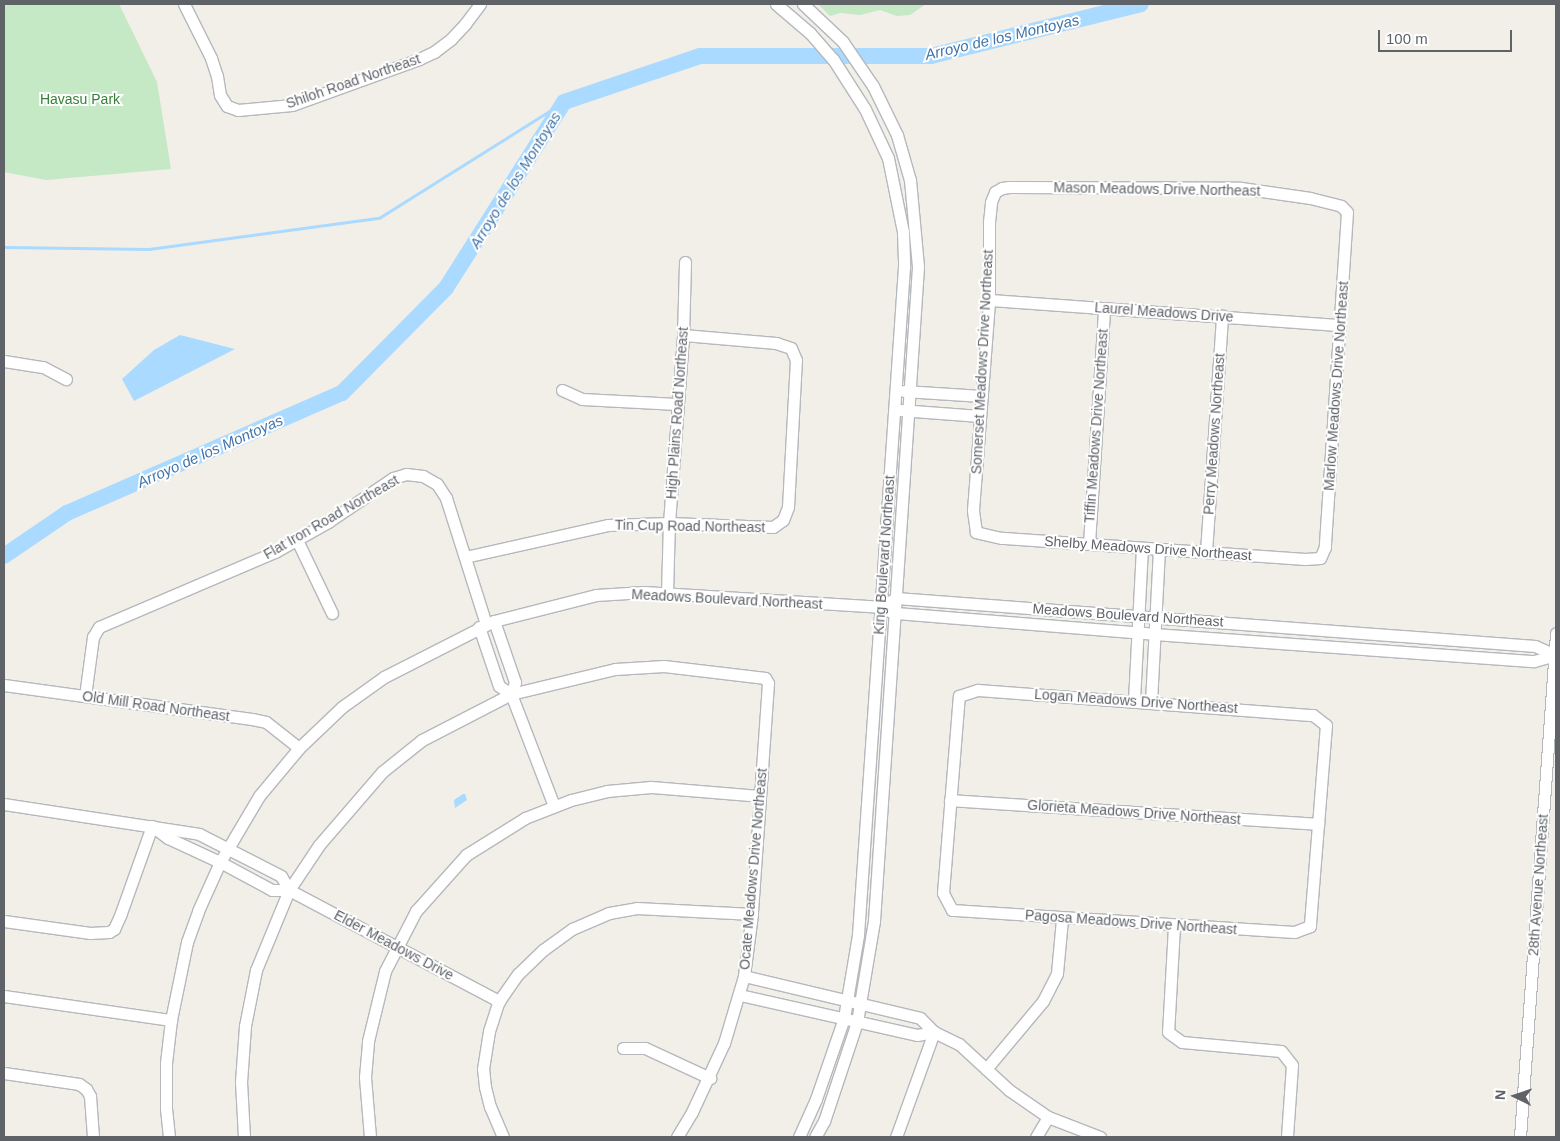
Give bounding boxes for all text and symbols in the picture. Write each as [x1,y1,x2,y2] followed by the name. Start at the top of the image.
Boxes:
[923,11,1081,63] water label: Arroyo de los Montoyas
[1380,20,1514,52] scale bar
[1386,30,1428,47] text: 100 m
[284,50,422,112] street label: Shiloh Road Northeast
[40,91,120,107] park label: Havasu Park
[466,108,564,252] water label: Arroyo de los Montoyas
[1053,179,1261,199] street label: Mason Meadows Drive Northeast
[968,249,996,475] street label: Somerset Meadows Drive Northeast
[1320,281,1352,491] street label: Marlow Meadows Drive Northeast
[1094,299,1234,325] street label: Laurel Meadows Drive
[663,326,691,500] street label: High Plains Road Northeast
[1081,328,1111,524] street label: Tiffin Meadows Drive Northeast
[1200,353,1228,515] street label: Perry Meadows Northeast
[134,411,286,491] water label: Arroyo de los Montoyas
[260,471,402,563] street label: Flat Iron Road Northeast
[870,475,898,635] street label: King Boulevard Northeast
[615,516,765,536] street label: Tin Cup Road Northeast
[1044,532,1252,564] street label: Shelby Meadows Drive Northeast
[631,586,823,612] street label: Meadows Boulevard Northeast
[1032,600,1224,630] street label: Meadows Boulevard Northeast
[1034,686,1238,716] street label: Logan Meadows Drive Northeast
[81,687,231,725] street label: Old Mill Road Northeast
[736,768,770,970] street label: Ocate Meadows Drive Northeast
[1027,796,1241,828] street label: Glorieta Meadows Drive Northeast
[1525,813,1551,957] street label: 28th Avenue Northeast
[331,906,457,984] street label: Elder Meadows Drive
[1024,906,1238,938] street label: Pagosa Meadows Drive Northeast
[1490,1071,1540,1121] north arrow
[1492,1089,1508,1101] text: N

